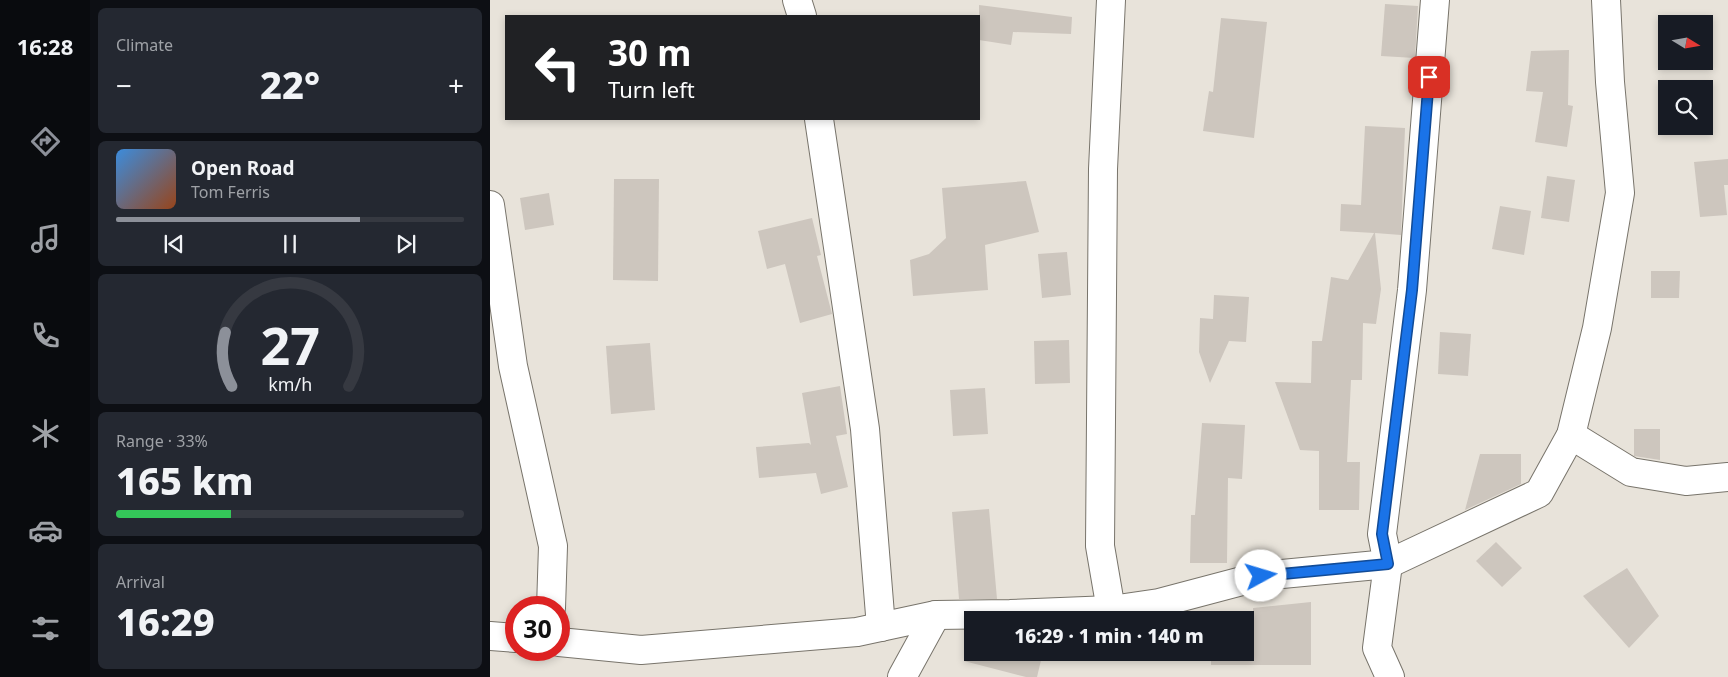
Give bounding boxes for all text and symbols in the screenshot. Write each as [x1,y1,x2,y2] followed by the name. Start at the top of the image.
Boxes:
[1658,15,1712,70] north arrow
[1658,15,1713,135] map controls
[608,29,691,76] text: 30 m
[17,31,73,61] text: 16:28
[116,34,173,56] text: Climate
[525,35,590,100] icon: left
[1408,56,1450,98] pin
[260,58,320,110] text: 22°
[1415,63,1443,91] icon: arrive
[116,66,132,104] text: −
[448,66,464,104] text: +
[608,74,695,104] text: Turn left
[1658,80,1713,135] button: search
[28,124,63,159] icon: directions
[191,155,294,181] text: Open Road
[191,181,270,203] text: Tom Ferris
[28,221,63,256] icon: music
[160,230,188,258] icon: previous
[276,230,304,258] icon: pause
[392,230,420,258] icon: next
[260,309,320,380] text: 27
[28,318,63,353] icon: phone
[268,372,312,396] text: km/h
[28,416,63,451] icon: climate
[116,430,208,452] text: Range · 33%
[116,454,254,506] text: 165 km
[28,513,63,548] icon: car
[1234,549,1286,601] position arrow
[116,571,165,593] text: Arrival
[116,595,215,647] text: 16:29
[505,596,570,661] speed limit sign: 30
[28,611,63,646] icon: filters
[1014,623,1204,649] text: 16:29 · 1 min · 140 m

